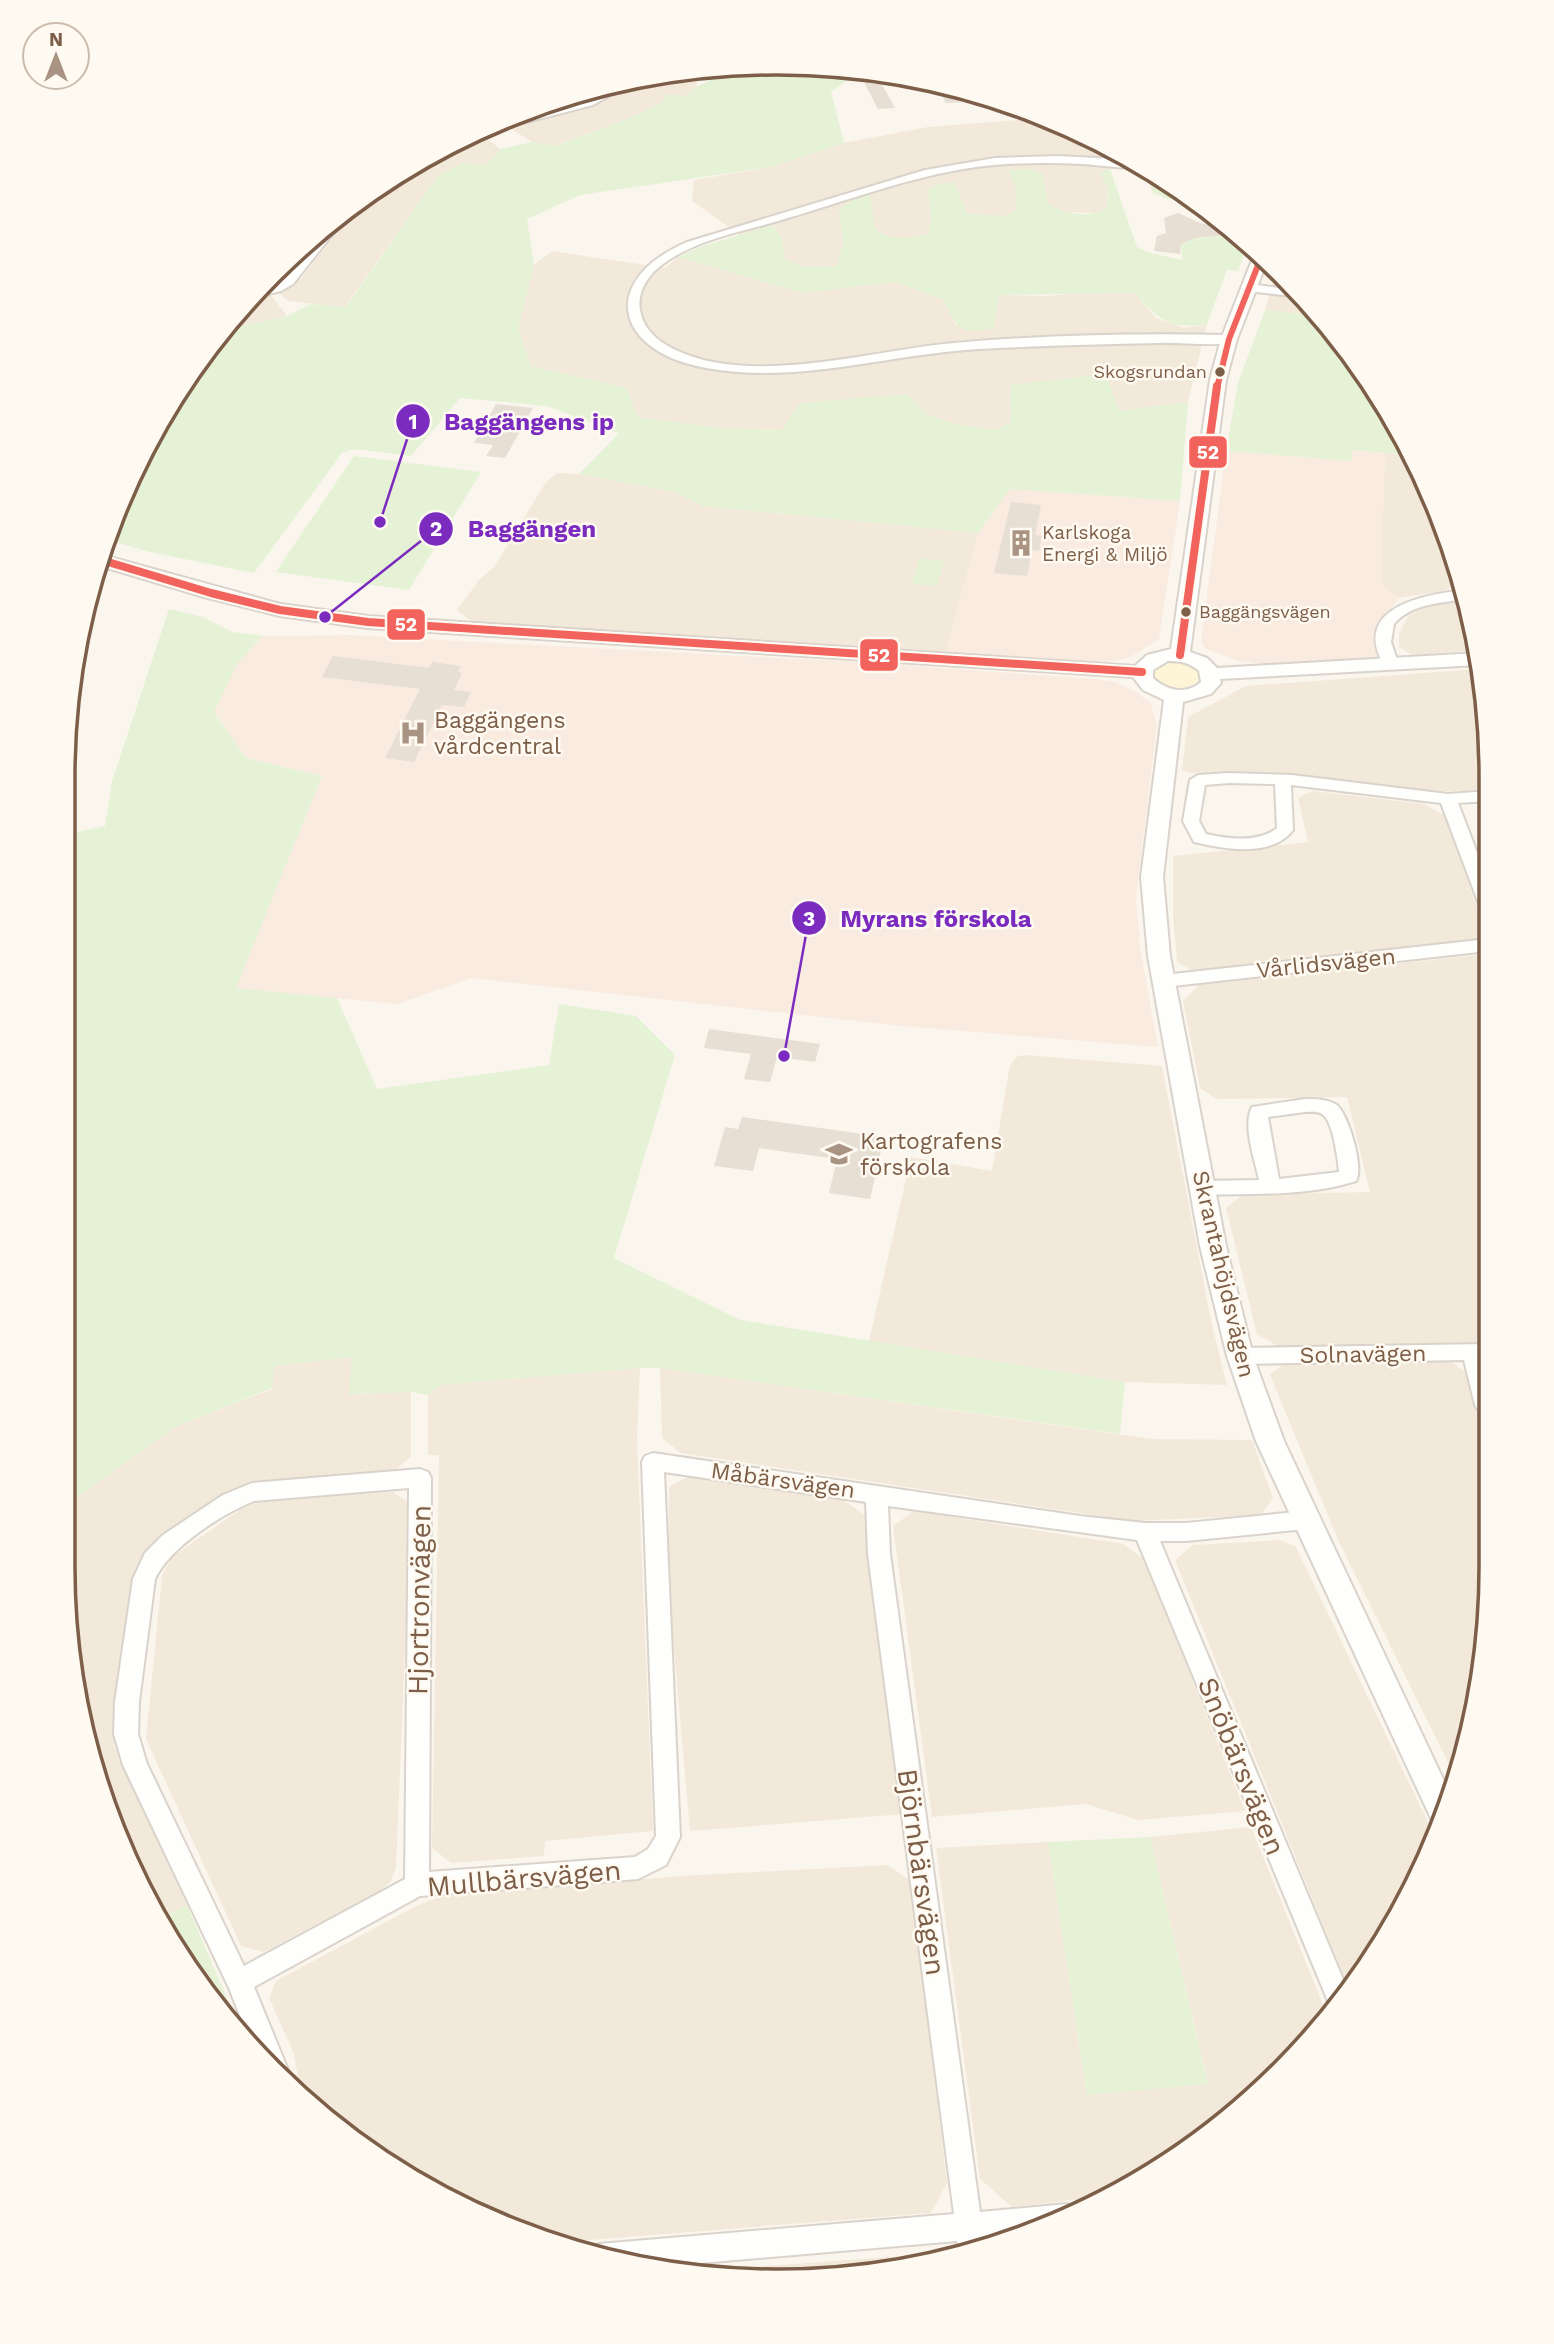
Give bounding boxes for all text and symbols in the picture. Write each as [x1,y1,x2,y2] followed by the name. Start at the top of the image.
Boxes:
[21,21,91,91] north arrow
[49,28,63,51] text: N
[1094,361,1207,382] place label: Skogsrundan
[1213,365,1227,379] marker: Skogsrundan
[395,399,628,444] callout: Baggängens ip
[444,408,614,436] text: Baggängens ip
[408,409,418,434] text: 1
[1188,435,1228,469] line badge: 52
[1197,441,1219,464] text: 52
[419,506,610,551] callout: Baggängen
[468,515,596,543] text: Baggängen
[430,516,442,541] text: 2
[1042,521,1168,566] place label: Karlskoga Energi & Miljö
[1006,528,1036,558] building icon: Karlskoga Energi & Miljö
[1199,601,1331,622] place label: Baggängsvägen
[1179,605,1193,619] marker: Baggängsvägen
[386,608,426,641] line badge: 52
[395,613,417,636] text: 52
[859,638,899,672] line badge: 52
[868,644,890,667] text: 52
[434,707,566,760] place label: Baggängens vårdcentral
[398,718,428,748] hospital icon: Baggängens vårdcentral
[792,896,1046,941] callout: Myrans förskola
[840,905,1032,933] text: Myrans förskola
[803,906,815,931] text: 3
[1255,943,1397,984] street label: Vårlidsvägen
[860,1128,1002,1181] place label: Kartografens förskola
[824,1139,854,1169] school or university icon: Kartografens förskola
[1187,1168,1260,1380] street label: Skrantahöjdsvägen
[1299,1340,1427,1369] street label: Solnavägen
[709,1457,857,1504] street label: Måbärsvägen
[401,1505,438,1695] street label: Hjortronvägen
[1191,1672,1292,1860] street label: Snöbärsvägen
[891,1767,952,1978] street label: Björnbärsvägen
[425,1854,623,1903] street label: Mullbärsvägen

